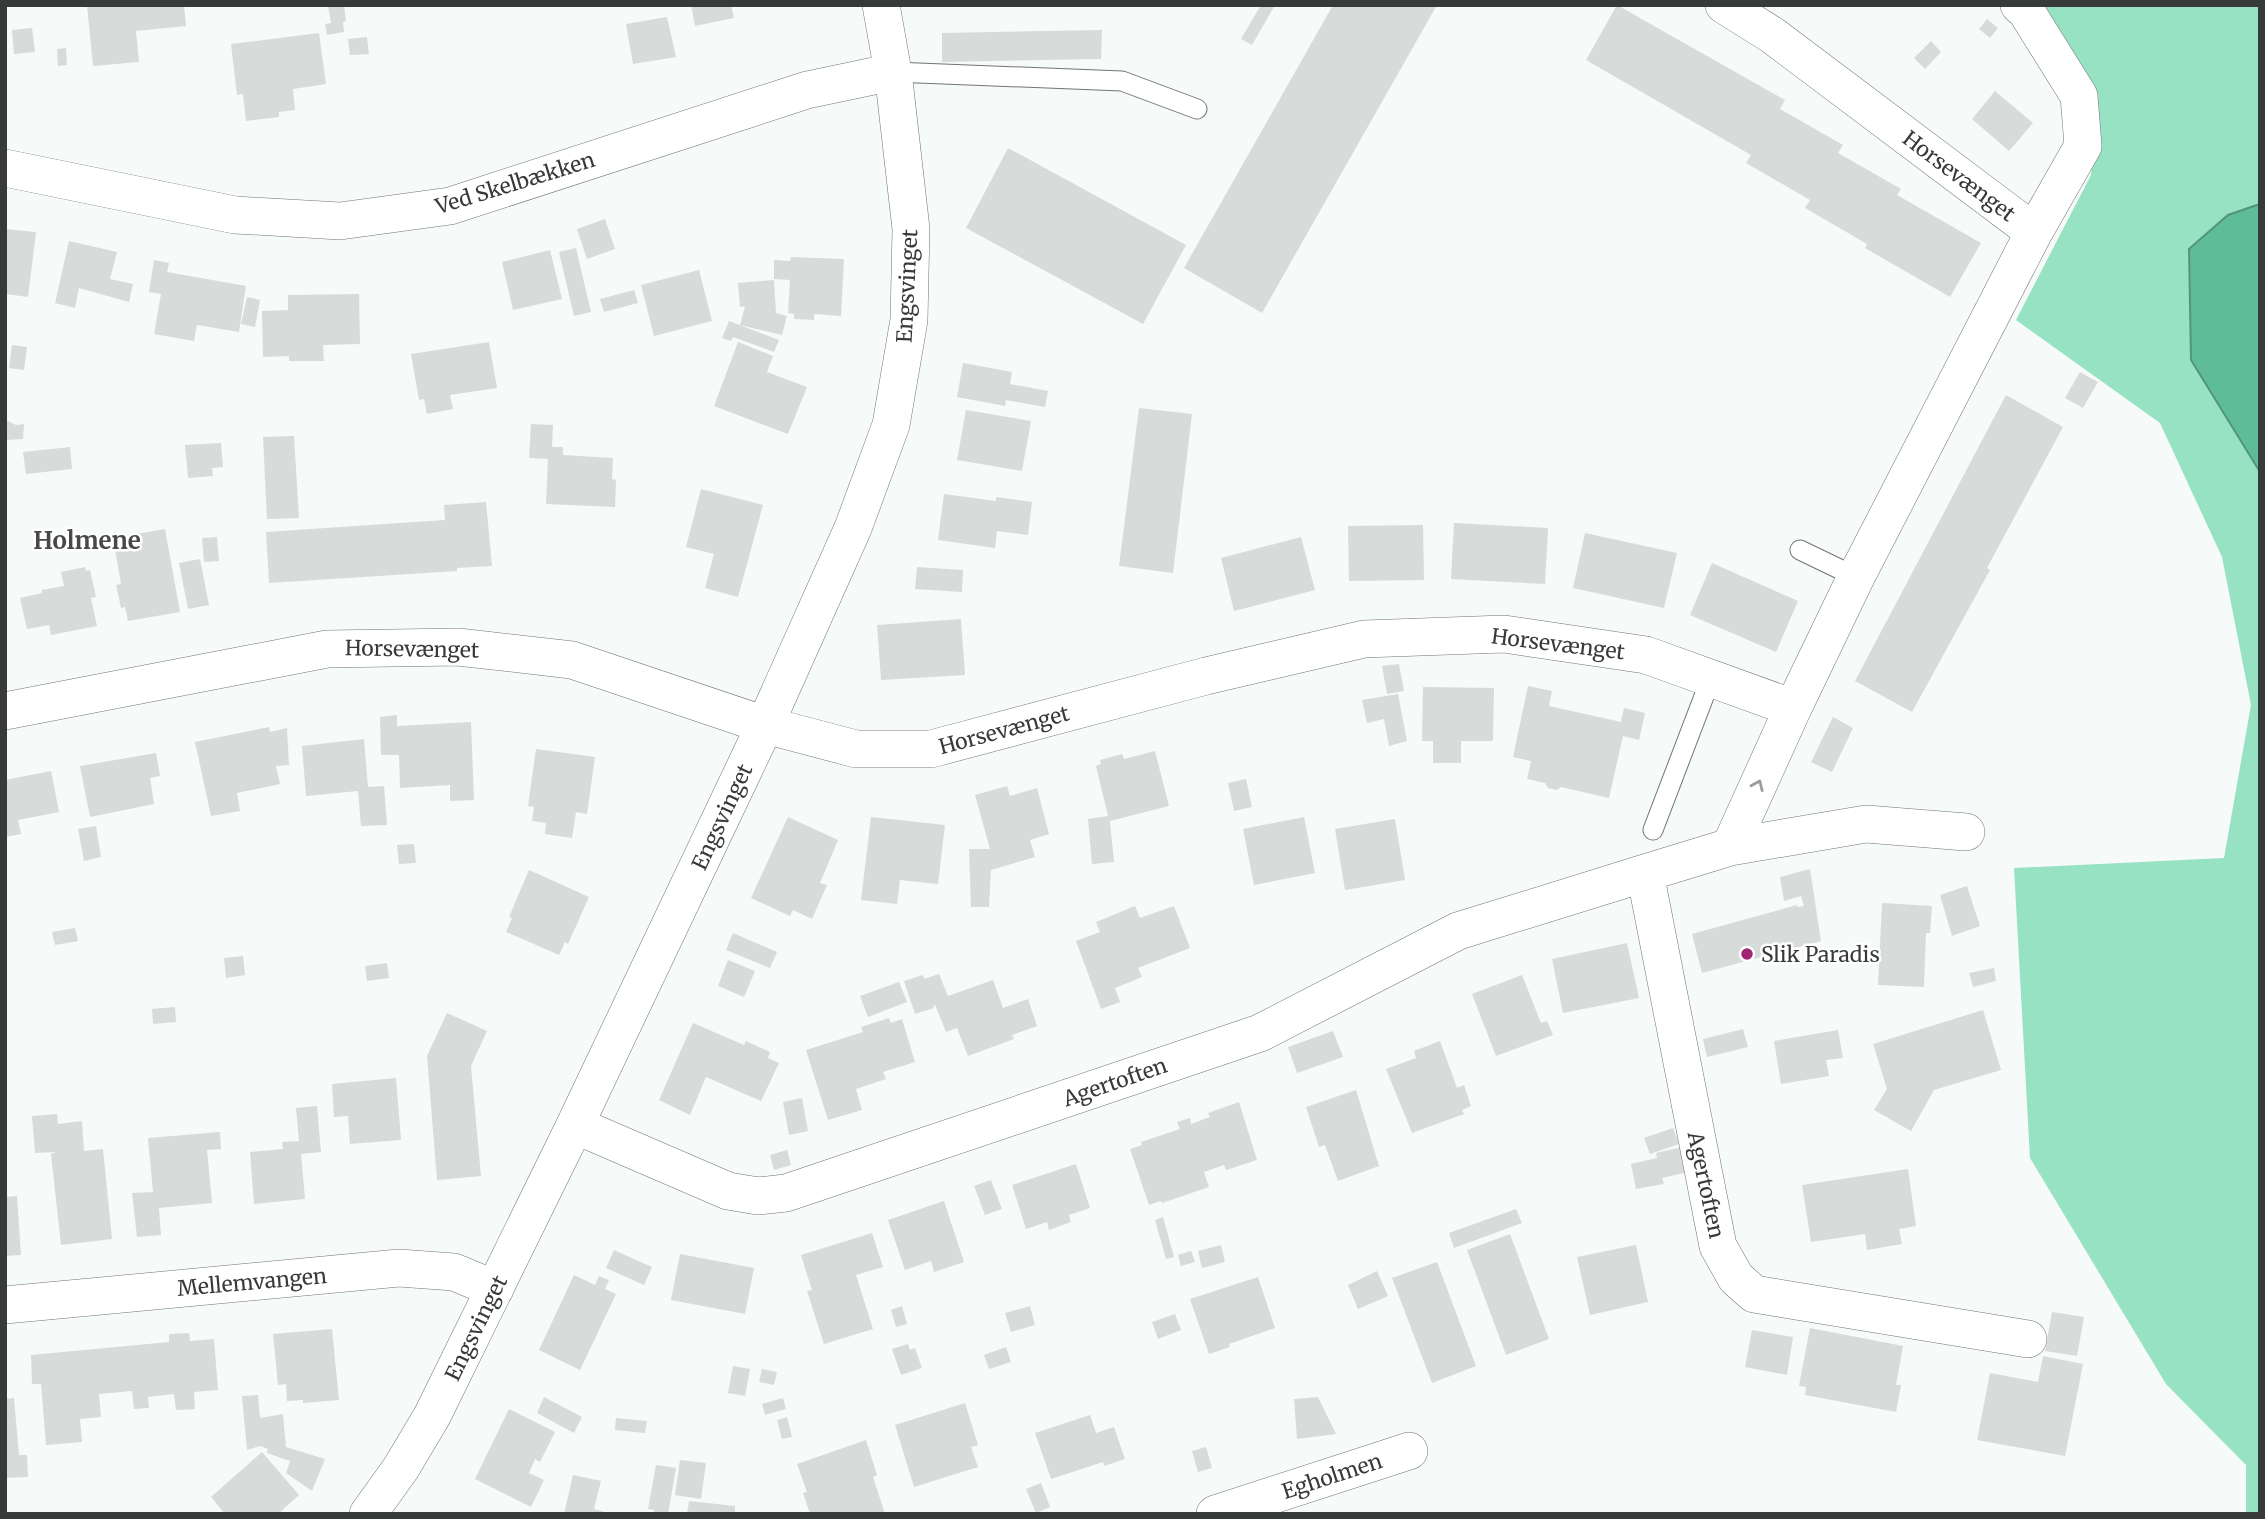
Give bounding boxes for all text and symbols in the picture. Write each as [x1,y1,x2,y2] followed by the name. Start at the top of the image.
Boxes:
[1897,125,2021,227] street label: Horsevænget
[431,146,598,220] street label: Ved Skelbækken
[891,228,923,344] street label: Engsvinget
[33,525,141,556] district label: Holmene
[1490,622,1626,666] street label: Horsevænget
[345,634,479,664] street label: Horsevænget
[936,700,1072,760] street label: Horsevænget
[686,760,758,874] street label: Engsvinget
[1750,780,1764,792] one-way arrow
[1761,941,1880,968] place label: Slik Paradis
[1739,946,1755,962] marker: Slik Paradis
[1058,1052,1171,1113] street label: Agertoften
[1681,1128,1730,1241] street label: Agertoften
[176,1262,328,1302] street label: Mellemvangen
[439,1271,513,1385] street label: Engsvinget
[1278,1447,1386,1505] street label: Egholmen

